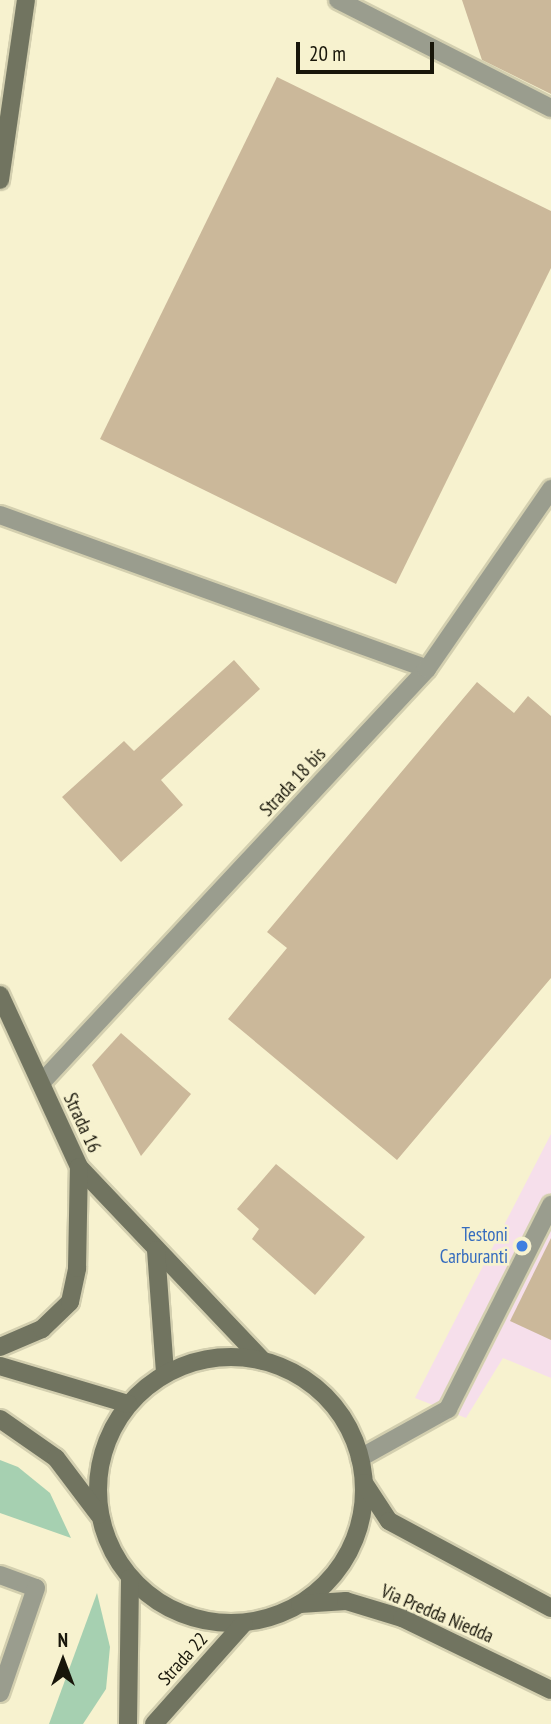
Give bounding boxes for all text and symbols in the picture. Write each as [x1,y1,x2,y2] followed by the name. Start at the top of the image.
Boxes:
[299,28,437,72] scale bar
[309,40,346,67] text: 20 m
[255,743,331,821] street label: Strada 18 bis
[58,1090,106,1156] street label: Strada 16
[440,1224,508,1268] place label: Testoni Carburanti
[514,1238,530,1254] marker: Testoni Carburanti
[377,1580,497,1648] street label: Via Predda Niedda
[28,1626,98,1696] north arrow
[58,1628,68,1652] text: N
[153,1628,213,1690] street label: Strada 22

